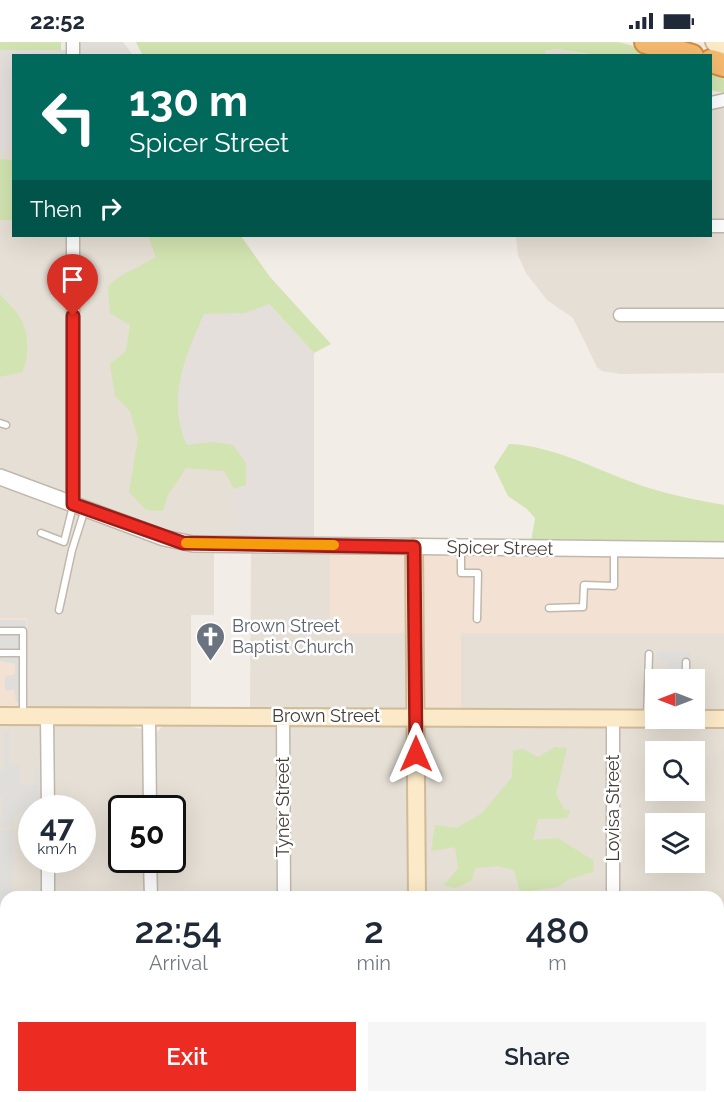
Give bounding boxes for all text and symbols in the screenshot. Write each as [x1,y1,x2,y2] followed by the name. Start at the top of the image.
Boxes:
[30,8,85,34] text: 22:52
[129,77,248,126] text: 130 m
[30,78,108,156] icon: left
[129,127,289,158] text: Spicer Street
[94,192,127,225] icon: right
[30,196,82,222] text: Then
[47,254,98,316] pin
[56,263,89,296] icon: arrive
[446,536,554,559] street label: Spicer Street
[232,615,354,657] place label: Brown Street Baptist Church
[195,620,227,662] church icon: Brown Street Baptist Church
[645,669,705,729] north arrow
[645,669,705,873] map controls
[272,705,380,726] street label: Brown Street
[384,722,448,786] position arrow
[645,741,705,801] button: search
[602,754,623,862] street label: Lovisa Street
[272,757,293,857] street label: Tyner Street
[108,795,186,873] speed limit sign: 50
[40,809,74,844] text: 47
[645,813,705,873] button: layers
[37,840,77,858] text: km/h
[134,909,222,951] text: 22:54
[364,909,384,951] text: 2
[525,909,590,951] text: 480
[149,951,208,975] text: Arrival
[357,951,391,975] text: min
[548,951,567,975] text: m
[18,1022,356,1091] button: Exit
[368,1022,706,1091] button: Share

